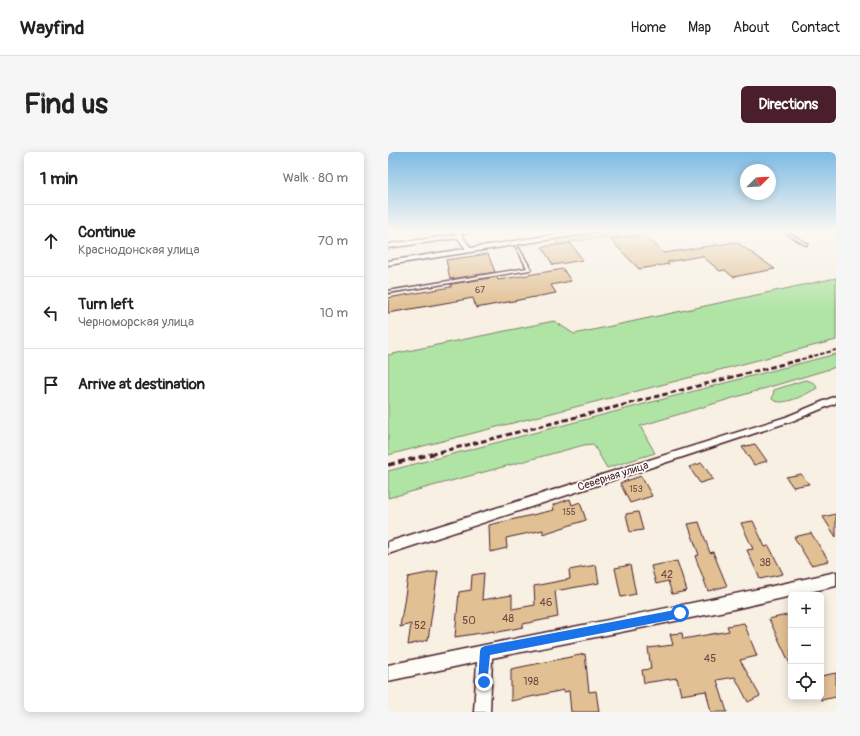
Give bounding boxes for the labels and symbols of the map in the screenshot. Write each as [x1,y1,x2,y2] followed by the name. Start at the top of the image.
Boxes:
[740,164,776,200] north arrow
[475,285,485,296] house number: 67
[576,458,650,494] street label: Северная улица
[629,484,643,495] house number: 153
[562,507,576,518] house number: 155
[759,556,771,569] house number: 38
[661,568,673,581] house number: 42
[540,596,552,609] house number: 46
[671,604,689,622] route start
[502,612,514,625] house number: 48
[462,614,476,627] house number: 50
[414,619,426,632] house number: 52
[704,652,716,665] house number: 45
[475,673,493,691] route end
[523,675,539,688] house number: 198

